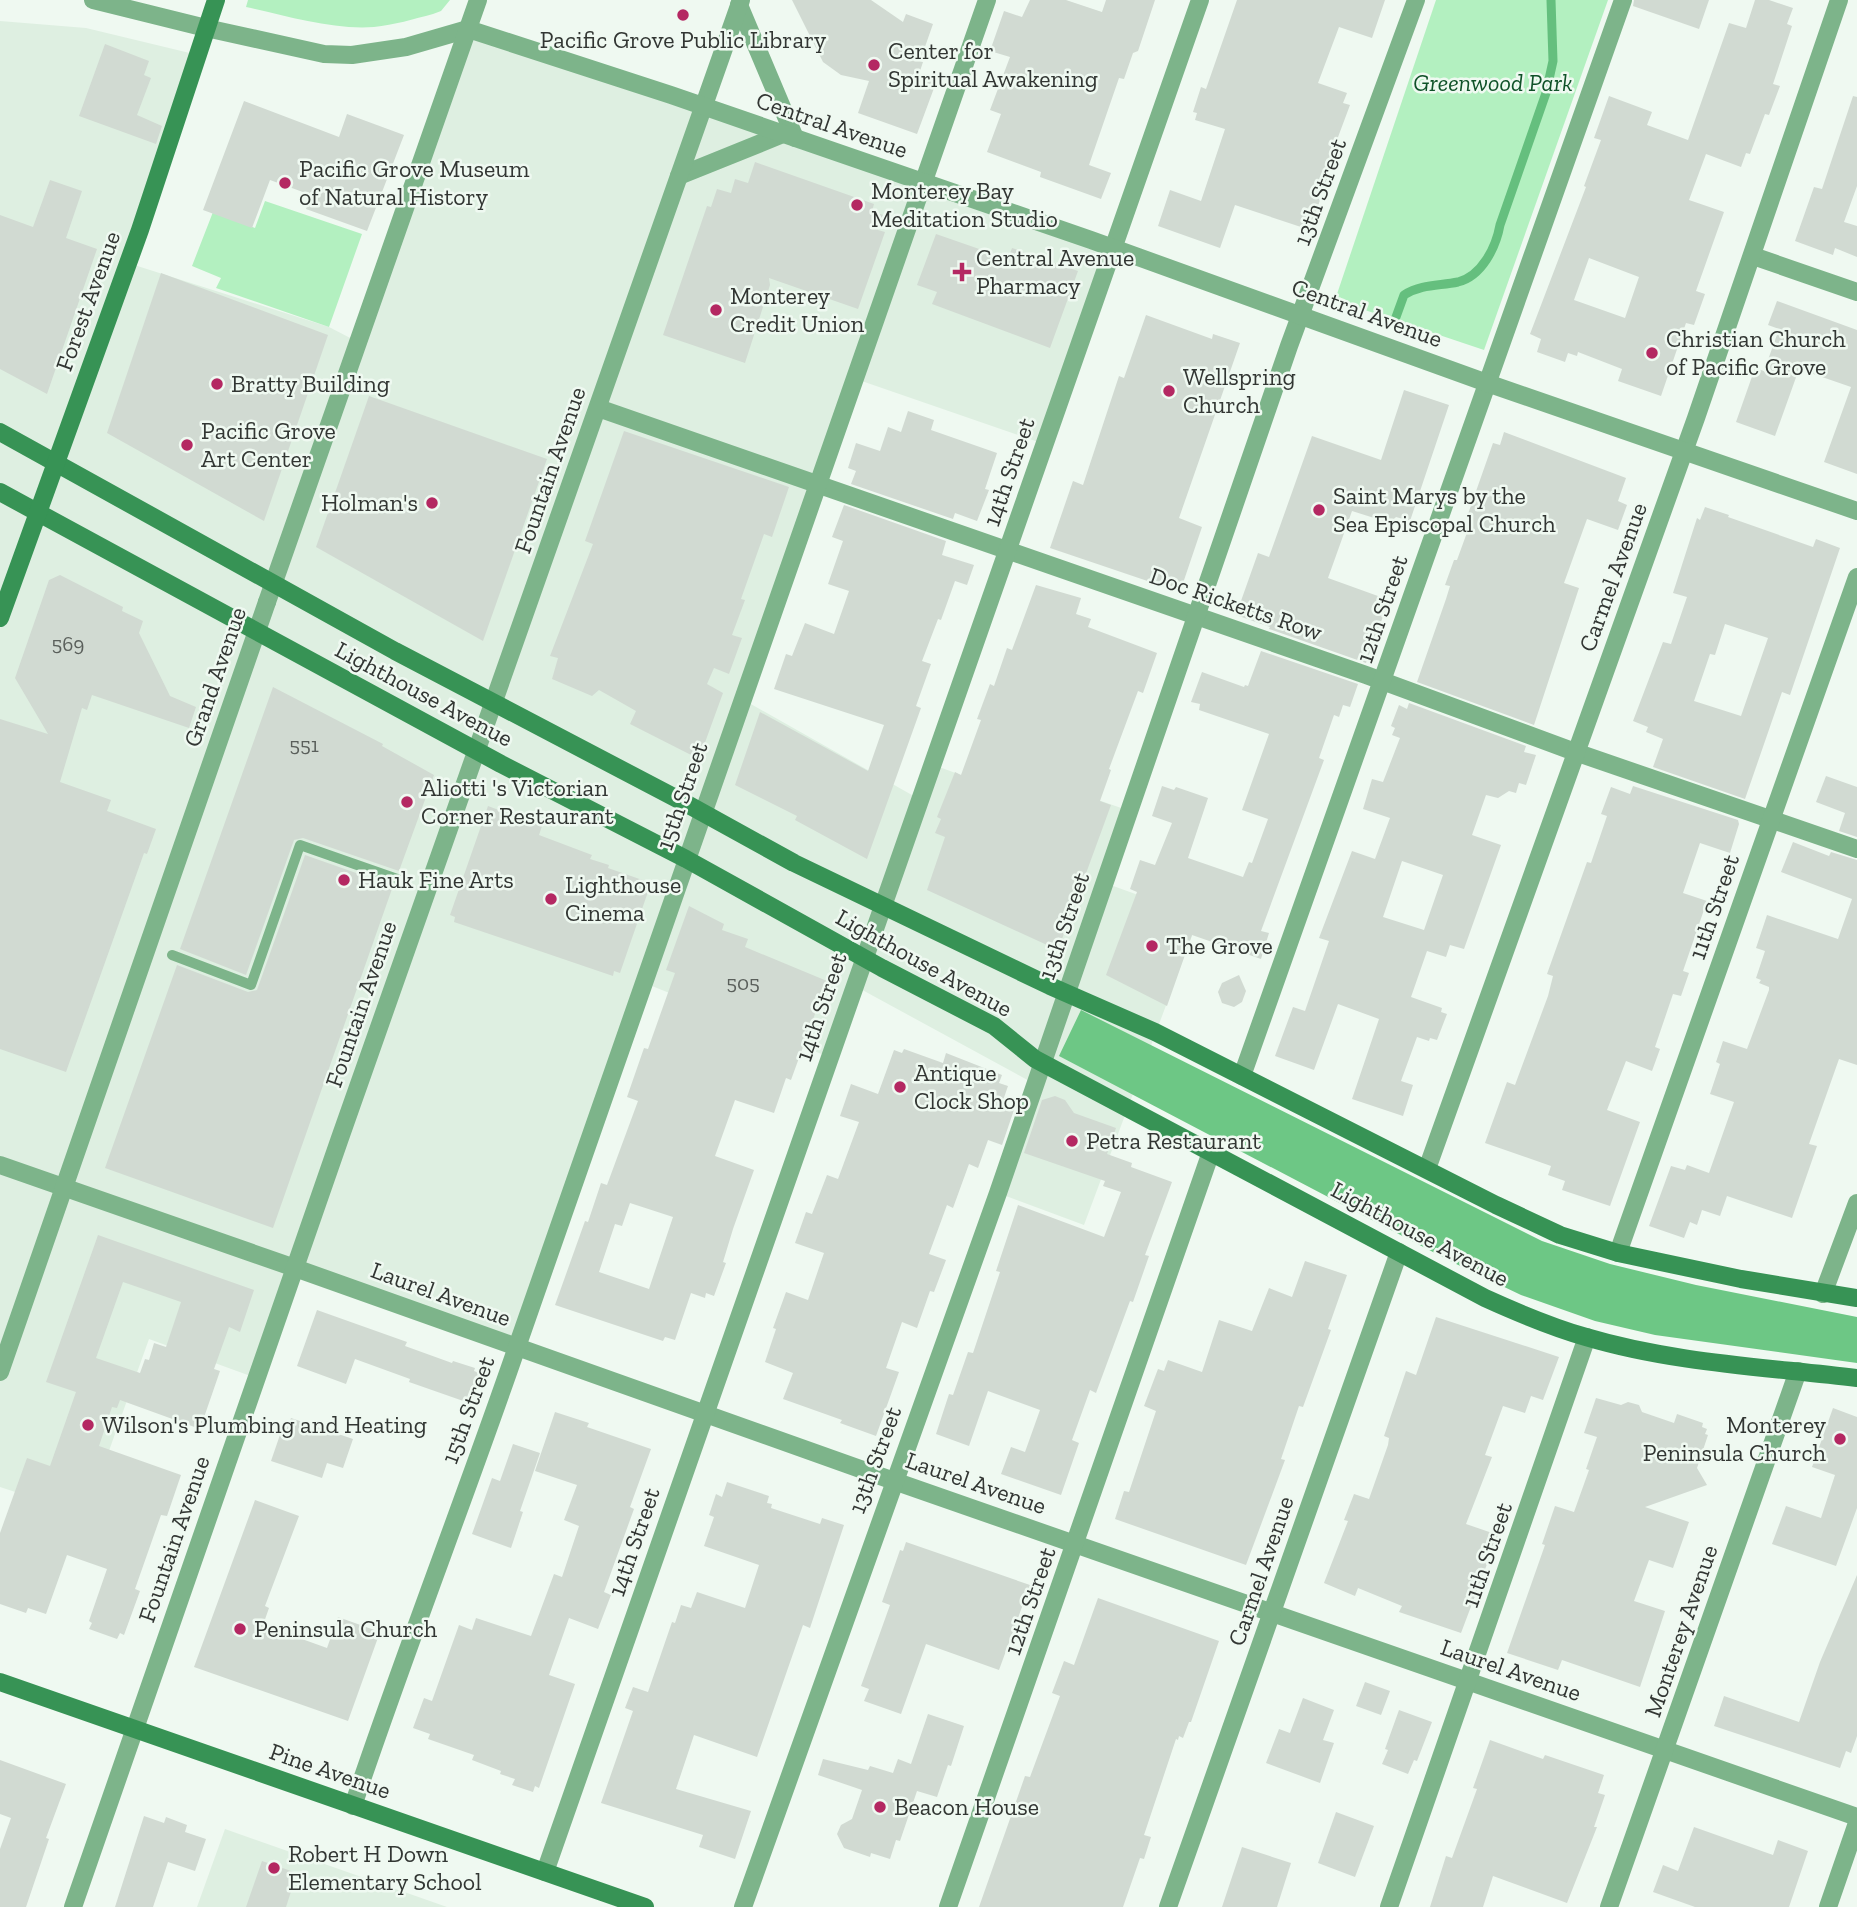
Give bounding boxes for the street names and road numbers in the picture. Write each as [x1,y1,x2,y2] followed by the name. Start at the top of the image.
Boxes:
[753,85,912,164] street label: Central Avenue
[1287,134,1352,249] street label: 13th Street
[49,227,126,375] street label: Forest Avenue
[1288,272,1446,353] street label: Central Avenue
[507,383,592,557] street label: Fountain Avenue
[976,414,1041,530] street label: 14th Street
[1572,498,1653,655] street label: Carmel Avenue
[1350,551,1414,667] street label: 12th Street
[1146,560,1327,647] street label: Doc Ricketts Row
[177,603,252,751] street label: Grand Avenue
[330,634,518,753] street label: Lighthouse Avenue
[650,738,714,854] street label: 15th Street
[1682,850,1745,963] street label: 11th Street
[1032,868,1095,983] street label: 13th Street
[831,902,1017,1023] street label: Lighthouse Avenue
[318,917,403,1091] street label: Fountain Avenue
[788,949,853,1065] street label: 14th Street
[1326,1174,1514,1293] street label: Lighthouse Avenue
[367,1255,515,1332] street label: Laurel Avenue
[435,1352,500,1468] street label: 15th Street
[842,1402,907,1517] street label: 13th Street
[902,1445,1050,1520] street label: Laurel Avenue
[131,1452,216,1626] street label: Fountain Avenue
[601,1484,666,1600] street label: 14th Street
[1221,1492,1300,1649] street label: Carmel Avenue
[1455,1498,1518,1611] street label: 11th Street
[1637,1541,1724,1721] street label: Monterey Avenue
[998,1543,1062,1659] street label: 12th Street
[1437,1632,1585,1707] street label: Laurel Avenue
[266,1736,395,1805] street label: Pine Avenue

